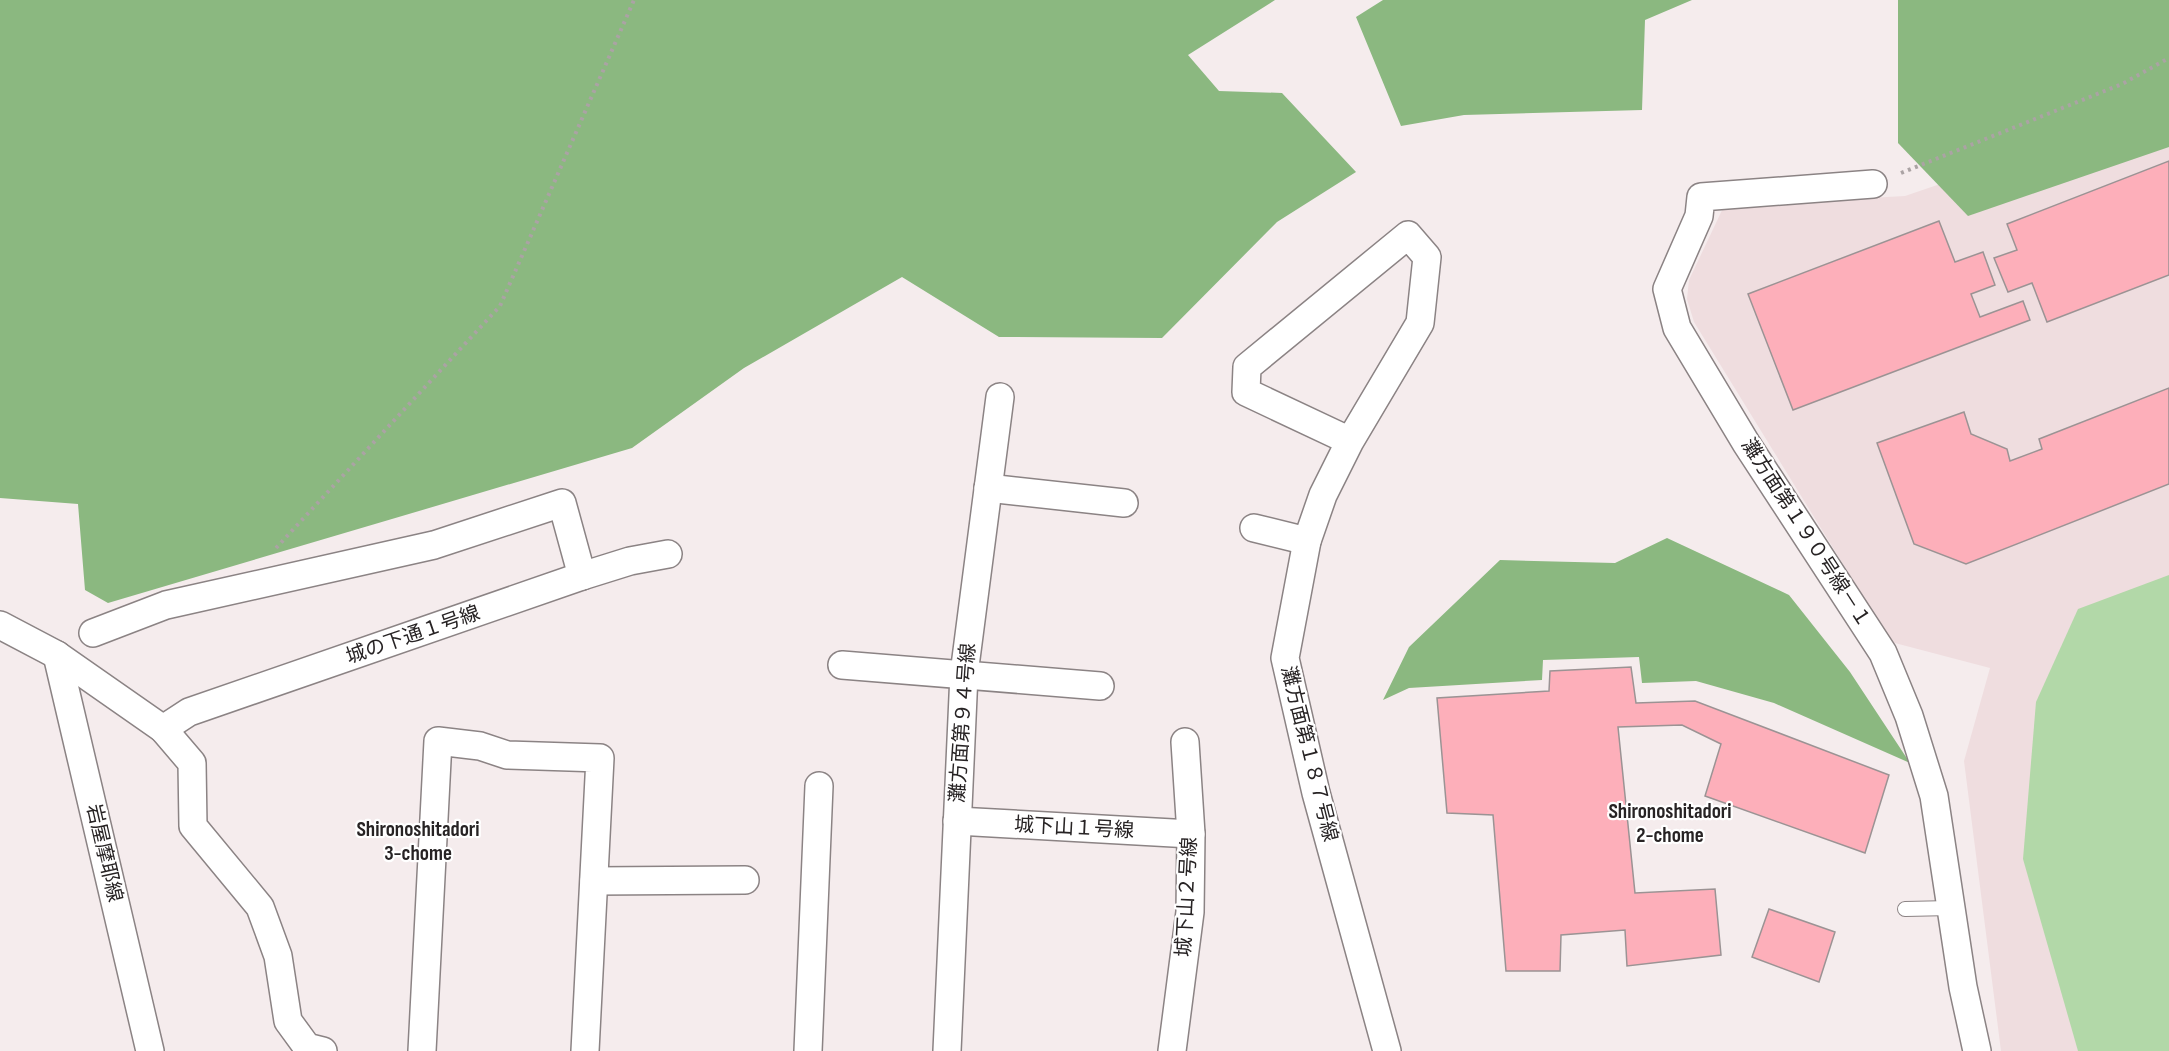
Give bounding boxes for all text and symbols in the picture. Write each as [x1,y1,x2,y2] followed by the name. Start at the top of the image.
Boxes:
[1736,434,1876,632] street label: 灘方面第１９０号線－１
[343,601,483,669] street label: 城の下通１号線
[945,642,981,804] street label: 灘方面第９４号線
[1276,664,1342,844] street label: 灘方面第１８７号線
[1608,799,1732,848] district label: Shironoshitadori 2-chome
[81,802,127,904] street label: 岩屋摩耶線
[1013,813,1135,843] street label: 城下山１号線
[356,817,480,866] district label: Shironoshitadori 3-chome
[1172,836,1202,958] street label: 城下山２号線

